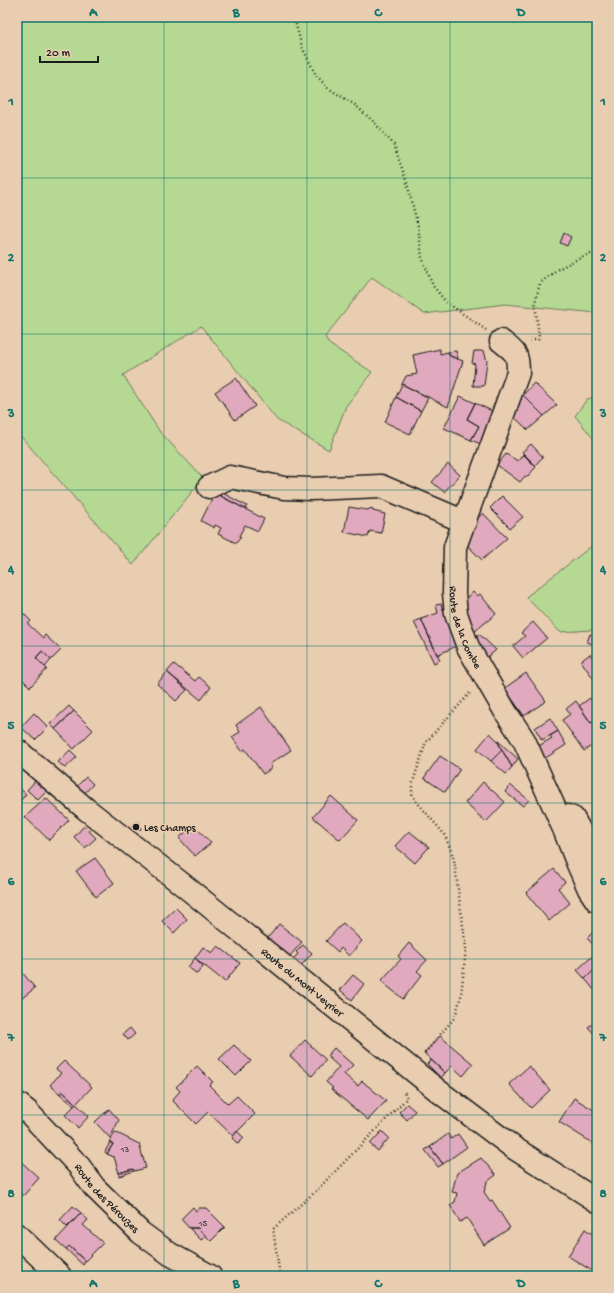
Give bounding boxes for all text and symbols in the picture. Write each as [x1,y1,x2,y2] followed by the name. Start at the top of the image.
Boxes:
[88,6,98,21] text: A
[232,6,241,21] text: B
[373,6,383,21] text: C
[516,6,526,21] text: D
[40,38,98,64] scale bar
[46,47,71,61] text: 20 m
[7,95,14,110] text: 1
[599,95,606,110] text: 1
[8,251,15,266] text: 2
[600,251,607,266] text: 2
[7,407,15,422] text: 3
[599,407,607,422] text: 3
[7,563,15,578] text: 4
[599,563,607,578] text: 4
[446,586,483,671] street label: Route de la Combe
[8,719,15,734] text: 5
[600,719,607,734] text: 5
[131,822,141,832] marker: Les Champs
[144,823,197,835] place label: Les Champs
[8,875,15,890] text: 6
[600,875,607,890] text: 6
[258,946,346,1021] street label: Route du Mont Veyrier
[7,1031,16,1046] text: 7
[599,1031,608,1046] text: 7
[120,1145,129,1156] house number: 13
[71,1162,141,1236] street label: Route des Pérouzes
[7,1187,15,1202] text: 8
[599,1187,607,1202] text: 8
[198,1219,207,1230] house number: 15
[88,1277,98,1292] text: A
[232,1277,241,1292] text: B
[373,1277,383,1292] text: C
[516,1277,526,1292] text: D

